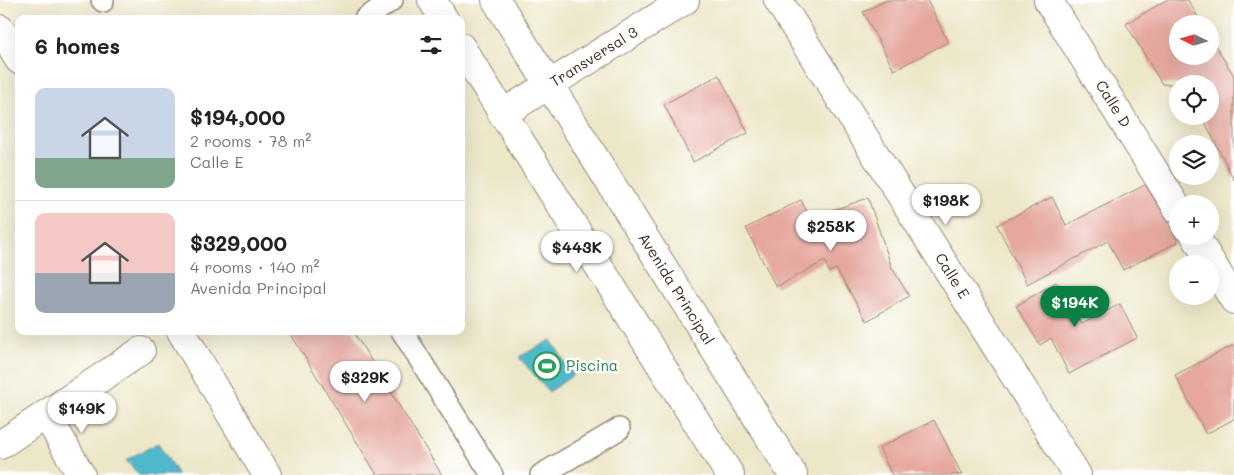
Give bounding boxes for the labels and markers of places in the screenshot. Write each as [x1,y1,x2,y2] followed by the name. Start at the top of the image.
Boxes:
[911,184,981,226] pin: $198K
[796,210,866,252] pin: $258K
[542,230,612,273] pin: $443K
[1040,286,1110,328] pin: $194K
[532,351,562,381] sports icon: Piscina
[566,355,618,375] place label: Piscina
[330,360,400,403] pin: $329K
[47,392,117,434] pin: $149K

